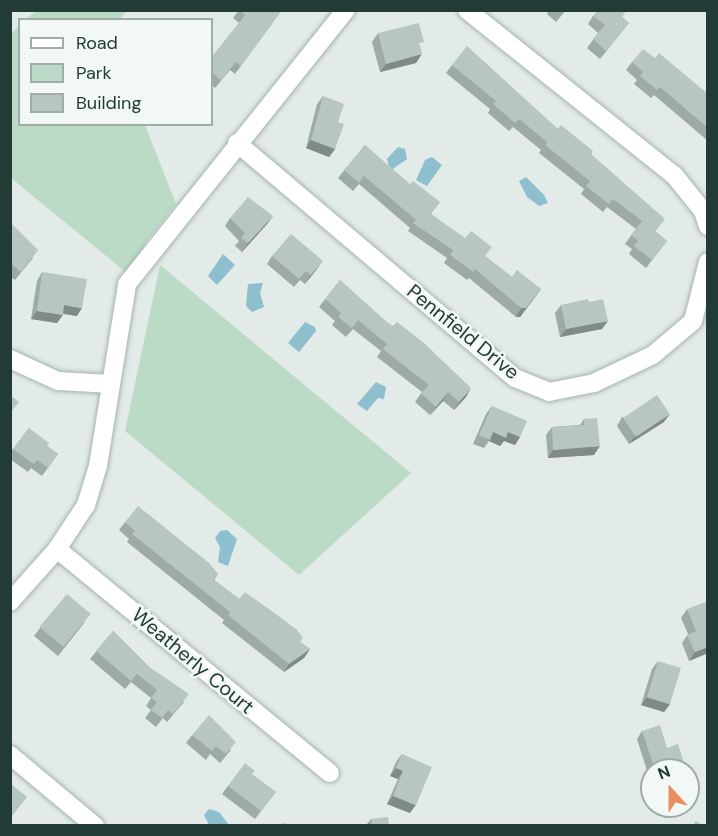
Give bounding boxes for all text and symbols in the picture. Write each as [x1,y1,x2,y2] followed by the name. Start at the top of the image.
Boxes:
[18,18,213,126] legend
[76,31,118,55] text: Road
[76,61,112,85] text: Park
[76,91,141,115] text: Building
[402,279,524,385] street label: Pennfield Drive
[127,603,259,719] street label: Weatherly Court
[640,758,700,818] north arrow
[655,761,673,784] text: N

